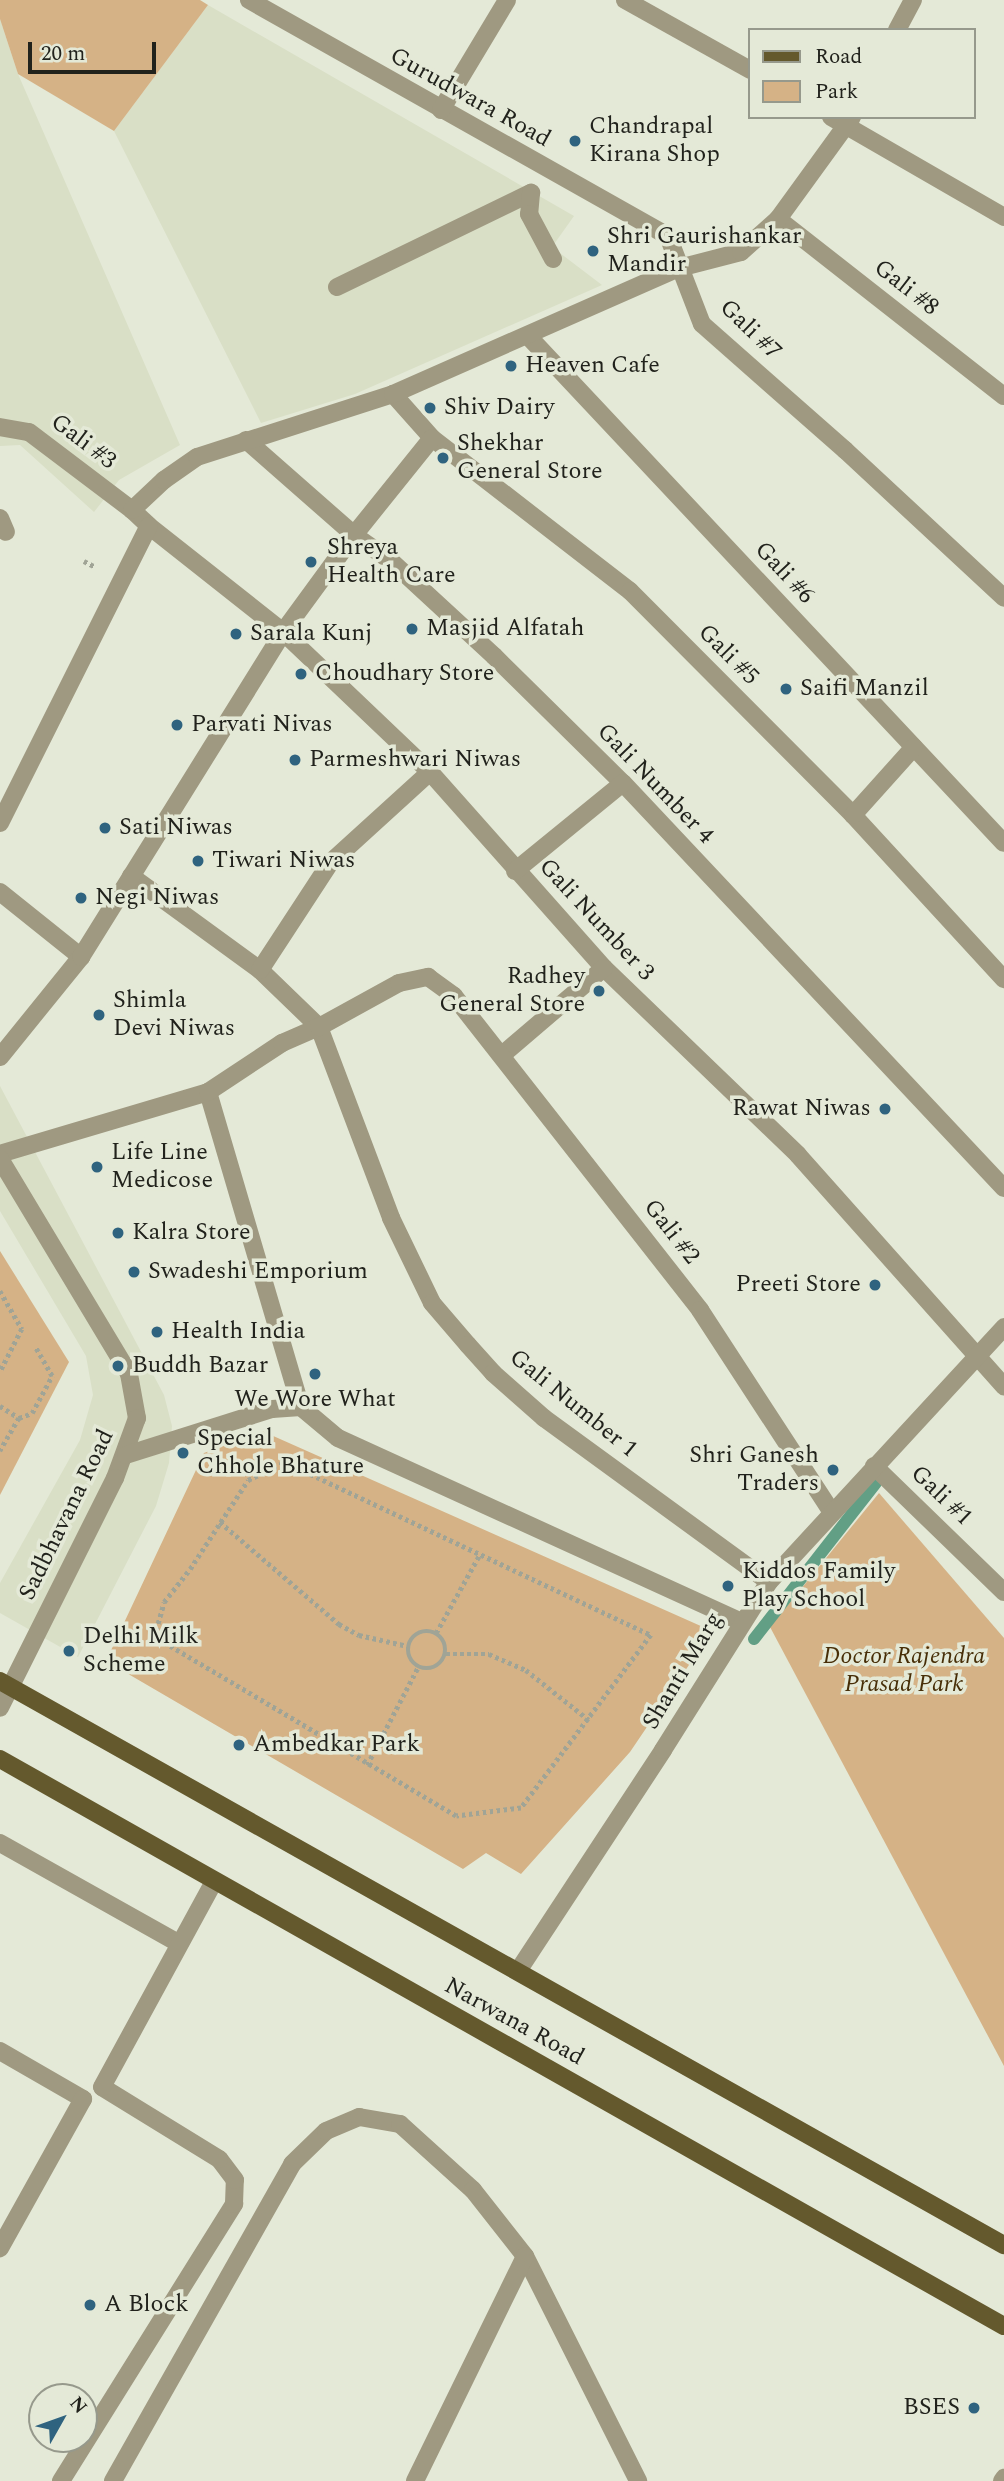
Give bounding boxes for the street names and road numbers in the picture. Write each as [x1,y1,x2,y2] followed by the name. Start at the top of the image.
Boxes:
[384,42,556,154] street label: Gurudwara Road
[868,254,944,322] street label: Gali #8
[713,294,787,366] street label: Gali #7
[45,408,121,476] street label: Gali #3
[748,536,820,610] street label: Gali #6
[691,618,765,692] street label: Gali #5
[590,718,720,850] street label: Gali Number 4
[532,853,660,987] street label: Gali Number 3
[637,1194,705,1270] street label: Gali #2
[503,1344,643,1464] street label: Gali Number 1
[13,1425,121,1605] street label: Sadbhavana Road
[904,1460,978,1532] street label: Gali #1
[637,1607,729,1735] street label: Shanti Marg
[439,1972,589,2072] street label: Narwana Road

